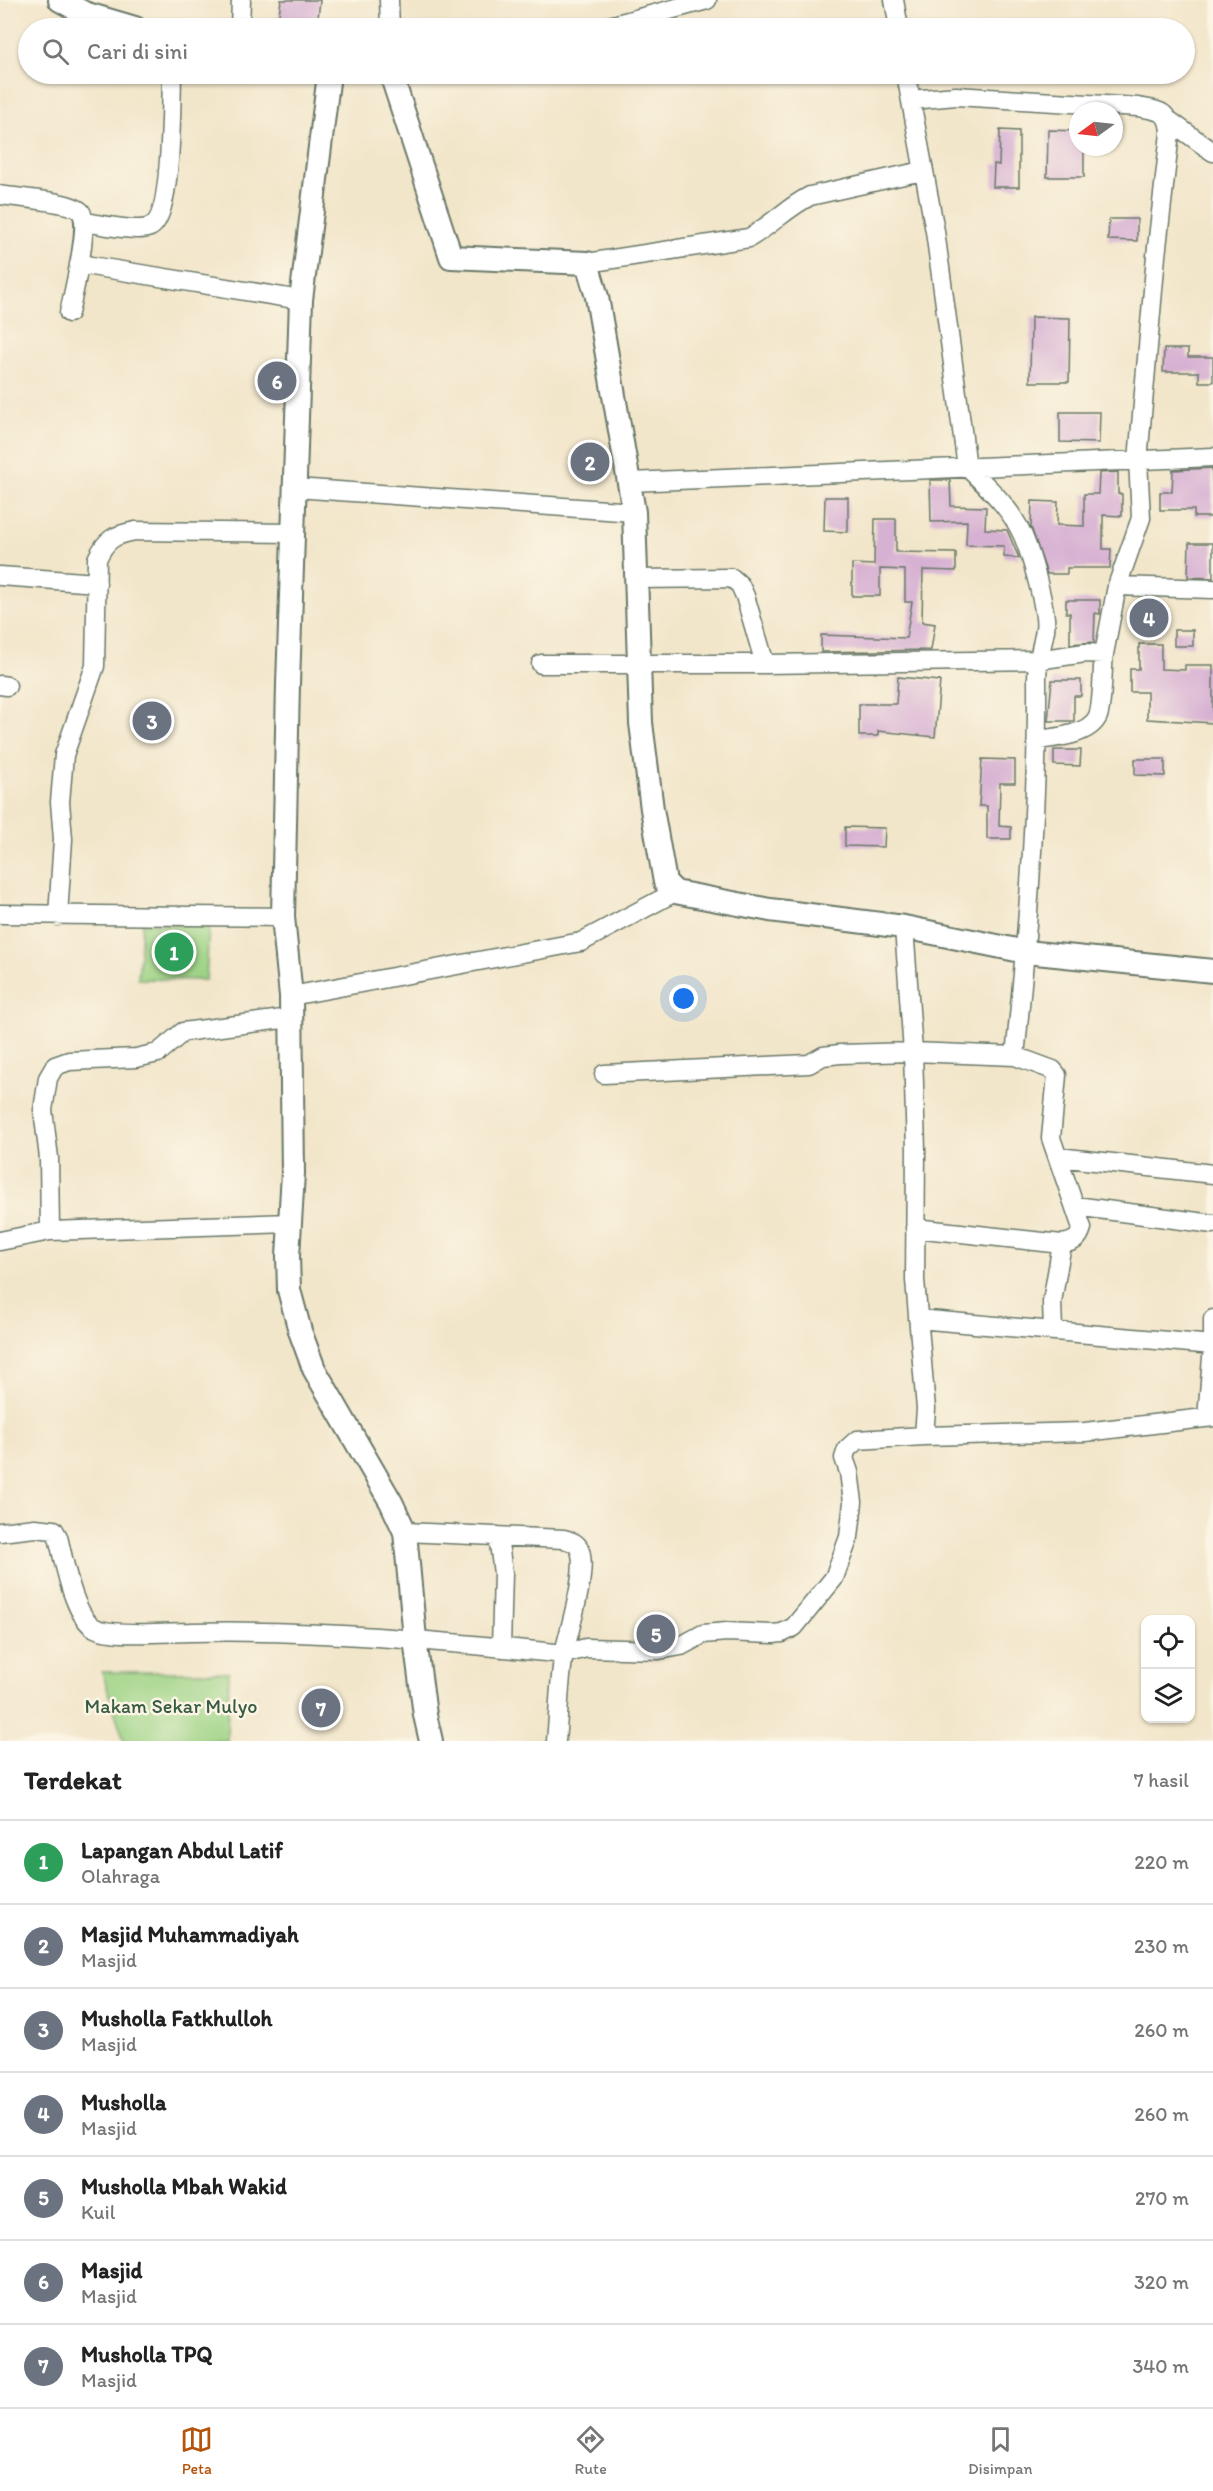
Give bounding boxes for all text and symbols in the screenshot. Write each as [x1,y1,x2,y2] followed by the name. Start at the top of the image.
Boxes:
[18,18,1195,84] search box
[39,35,72,68] icon: search
[87,38,188,65] text: Cari di sini
[1069,102,1123,156] north arrow
[258,358,296,404] pin: 6
[570,440,610,484] pin: 2
[1130,596,1168,640] pin: 4
[132,698,172,744] pin: 3
[154,930,194,974] pin: 1
[669,984,698,1013] your location
[636,1612,676,1656] pin: 5
[1141,1615,1195,1723] map controls
[1141,1615,1195,1669] button: locate
[1141,1669,1195,1723] button: layers
[302,1686,340,1730] pin: 7
[85,1694,257,1718] park label: Makam Sekar Mulyo
[24,1764,122,1796] text: Terdekat
[1134,1768,1189,1792] text: 7 hasil
[81,1837,283,1864] text: Lapangan Abdul Latif
[39,1850,48,1874] text: 1
[1134,1850,1189,1874] text: 220 m
[81,1864,160,1888] text: Olahraga
[81,1921,299,1948] text: Masjid Muhammadiyah
[38,1934,49,1958] text: 2
[1134,1934,1189,1958] text: 230 m
[81,1948,137,1972] text: Masjid
[81,2005,272,2032] text: Musholla Fatkhulloh
[38,2018,49,2042] text: 3
[1134,2018,1189,2042] text: 260 m
[81,2032,137,2056] text: Masjid
[81,2089,167,2116] text: Musholla
[37,2102,50,2126] text: 4
[1134,2102,1189,2126] text: 260 m
[81,2116,137,2140] text: Masjid
[81,2173,287,2200] text: Musholla Mbah Wakid
[38,2186,49,2210] text: 5
[1135,2186,1189,2210] text: 270 m
[81,2200,115,2224] text: Kuil
[81,2257,143,2284] text: Masjid
[38,2270,49,2294] text: 6
[1134,2270,1189,2294] text: 320 m
[81,2284,137,2308] text: Masjid
[81,2341,212,2368] text: Musholla TPQ
[39,2354,48,2378] text: 7
[1132,2354,1189,2378] text: 340 m
[81,2368,137,2392] text: Masjid
[180,2423,213,2478] tab: Peta
[574,2423,607,2478] tab: Rute
[968,2423,1033,2478] tab: Disimpan

